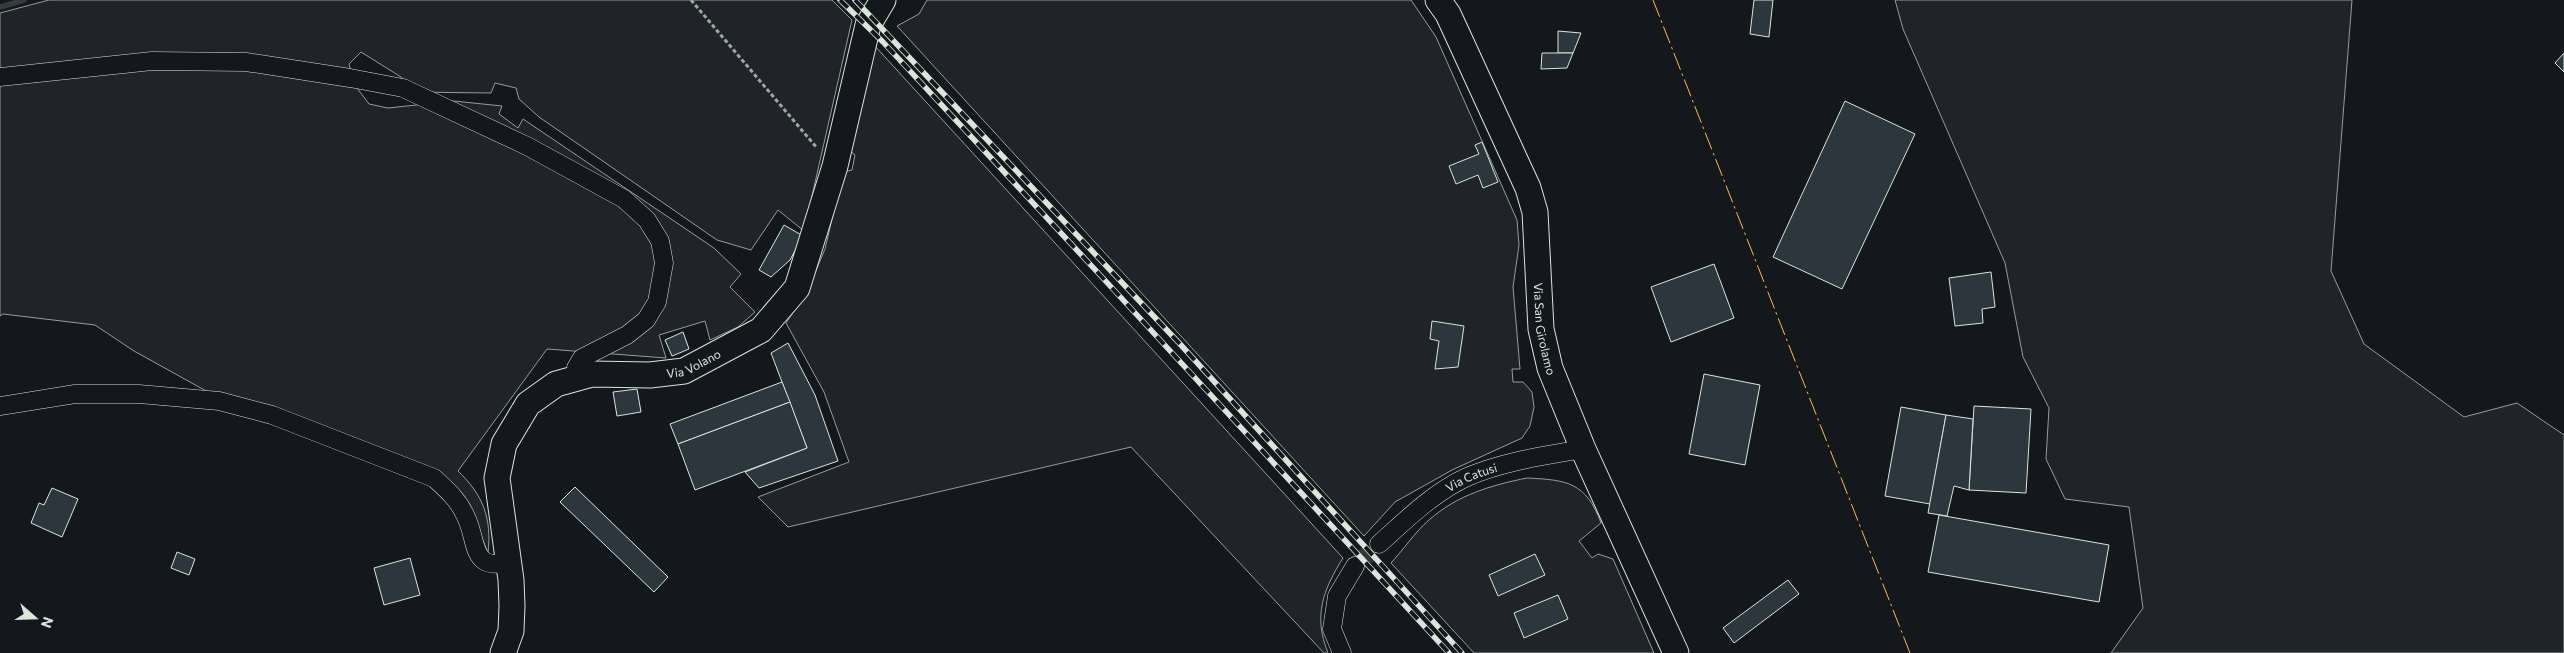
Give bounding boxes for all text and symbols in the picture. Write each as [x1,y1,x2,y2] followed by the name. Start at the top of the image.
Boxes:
[1532,282,1559,377] street label: Via San Girolamo
[666,346,723,380] street label: Via Volano
[1443,460,1498,494] street label: Via Catusi
[10,593,60,643] north arrow
[38,615,57,630] text: N

